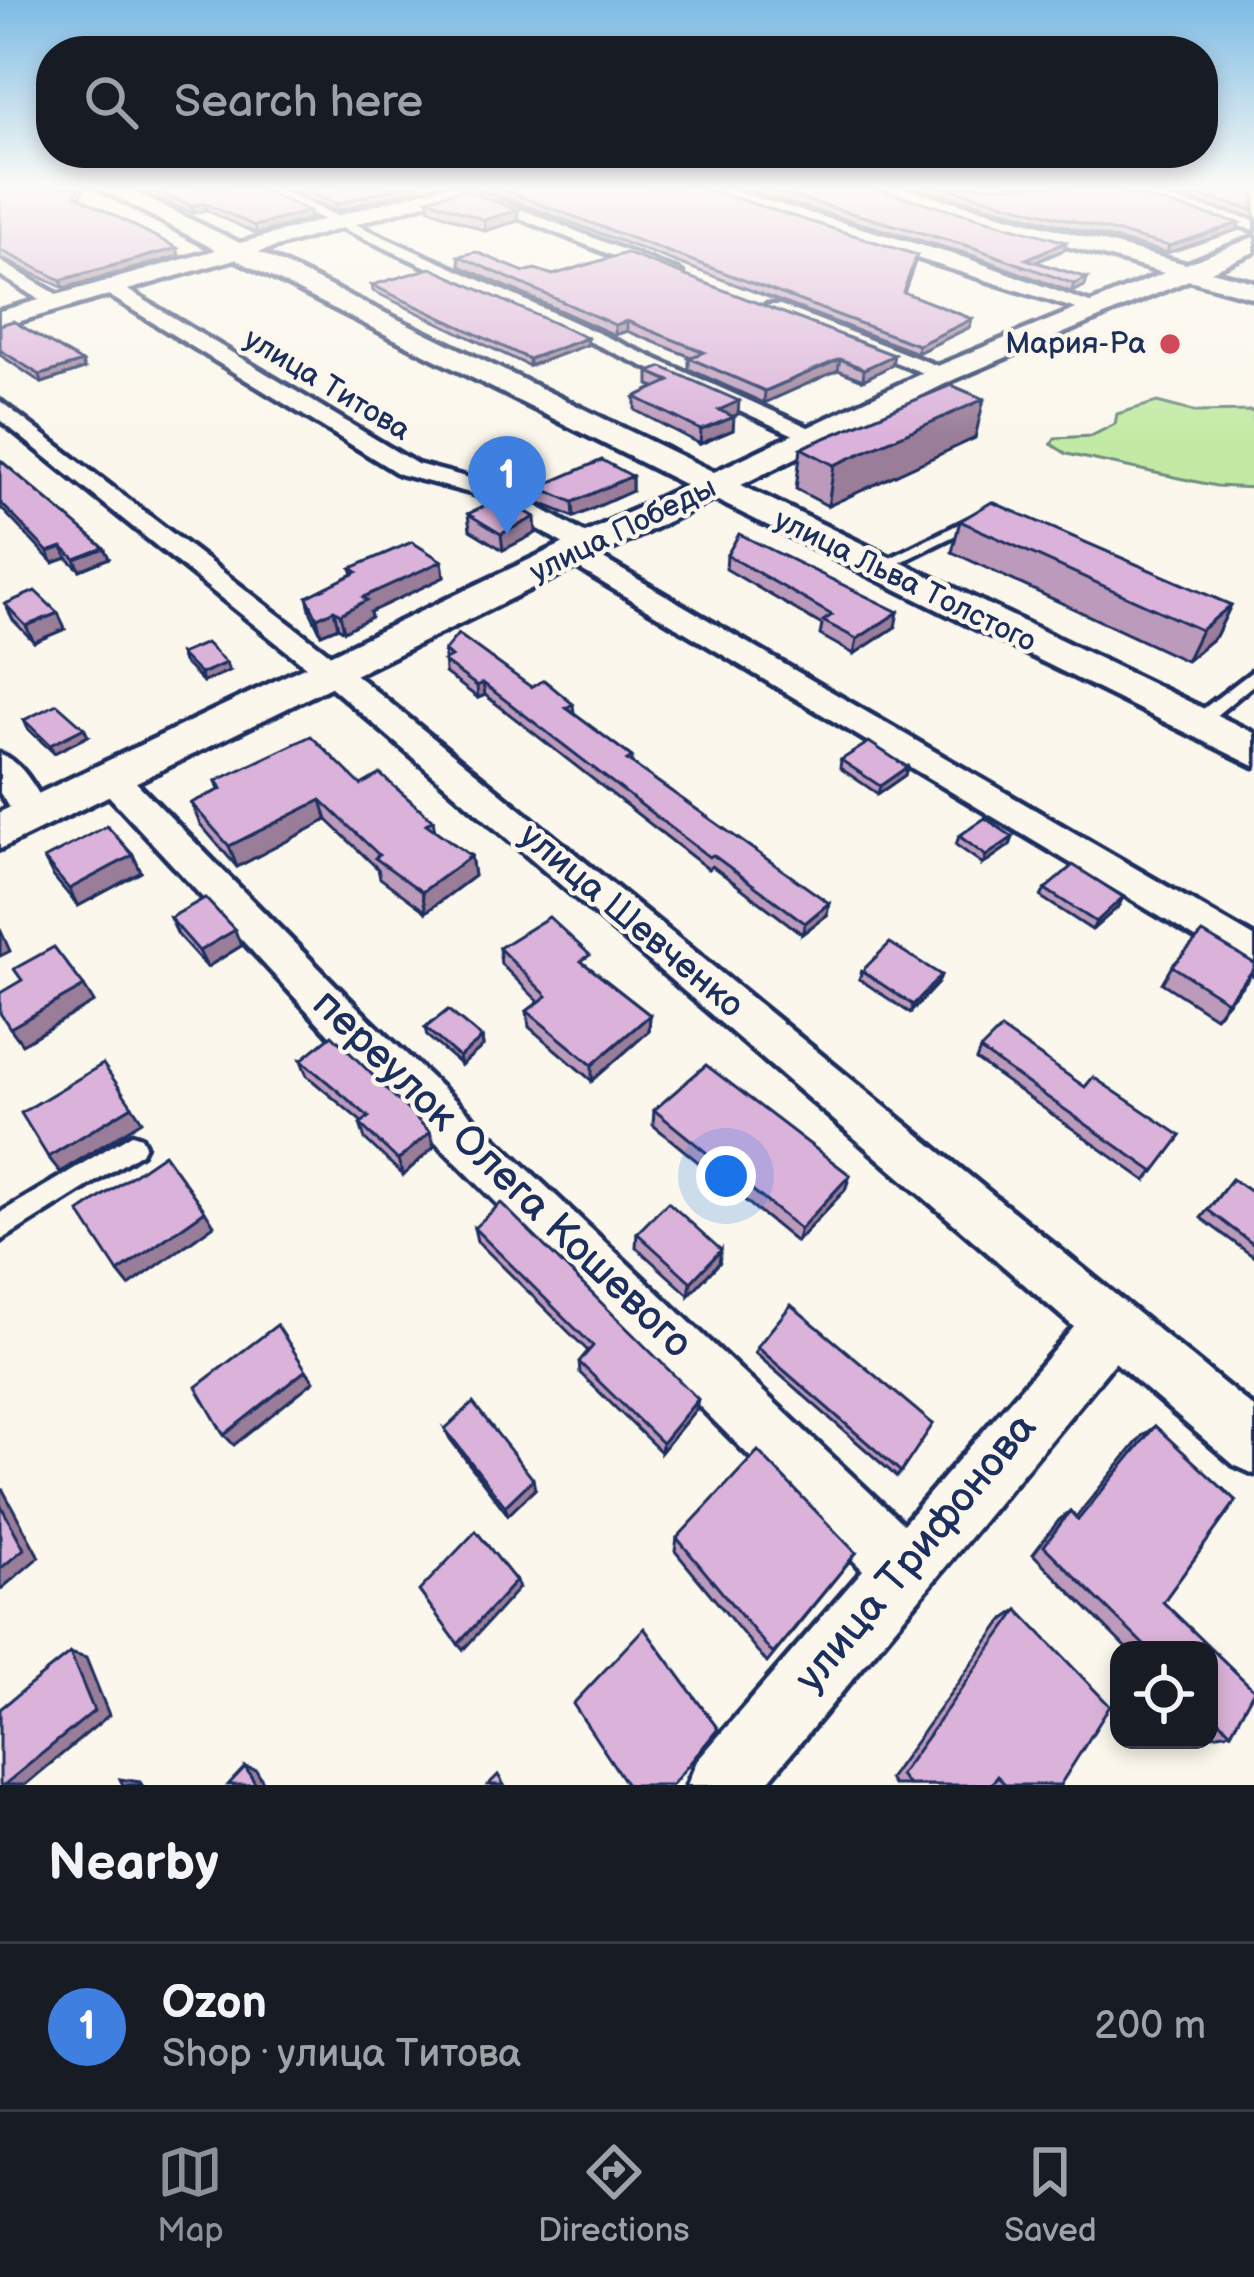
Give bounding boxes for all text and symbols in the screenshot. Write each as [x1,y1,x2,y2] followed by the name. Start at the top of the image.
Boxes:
[36,36,1218,168] search box
[78,69,144,135] icon: search
[174,75,423,130] text: Search here
[237,321,417,449] street label: улица Титова
[1005,326,1146,362] place label: Мария-Ра
[1157,331,1183,357] marker: Мария-Ра
[468,436,546,535] pin: 1
[524,470,722,590] street label: улица Победы
[768,502,1042,660] street label: улица Льва Толстого
[510,815,752,1027] street label: улица Шевченко
[301,979,703,1369] street label: переулок Олега Кошевого
[696,1146,756,1206] your location
[784,1403,1048,1703] street label: улица Трифонова
[1110,1641,1218,1749] map controls
[1110,1641,1218,1749] button: locate
[48,1833,219,1894] text: Nearby
[162,1976,267,2031] text: Ozon
[79,2003,95,2050] text: 1
[1094,2003,1206,2050] text: 200 m
[162,2031,521,2078] text: Shop · улица Титова
[157,2139,224,2251] tab: Map
[538,2139,690,2251] tab: Directions
[1004,2139,1097,2251] tab: Saved

